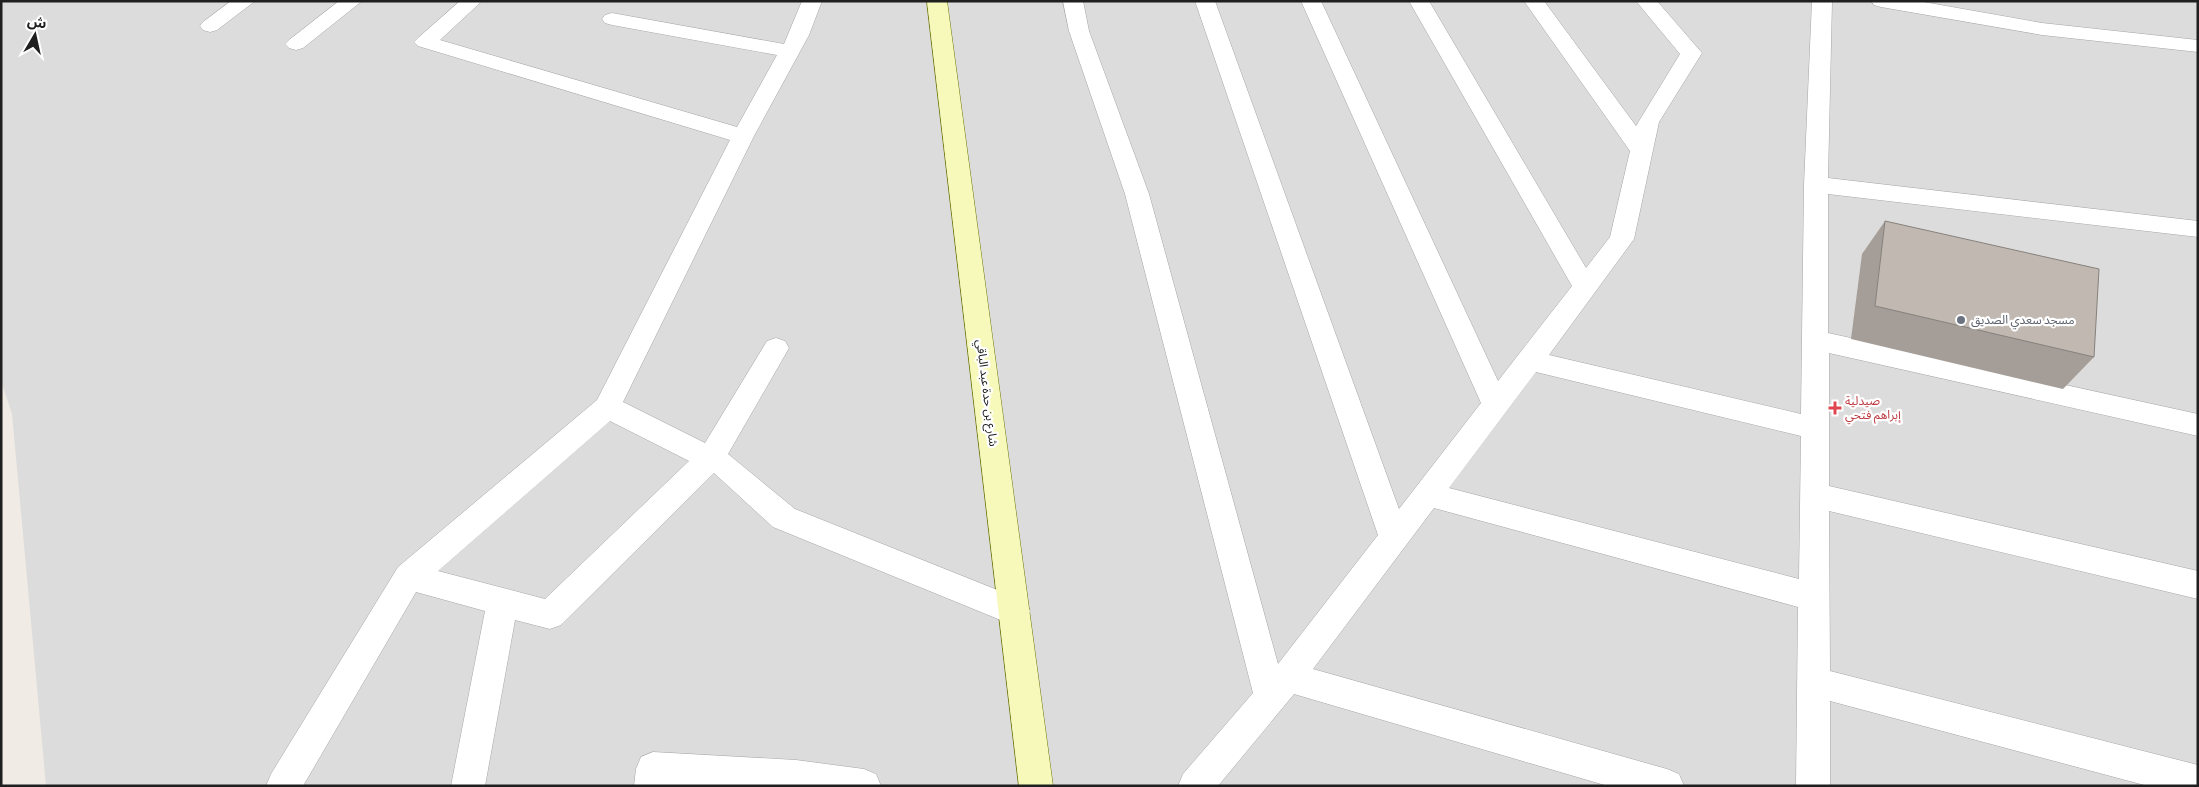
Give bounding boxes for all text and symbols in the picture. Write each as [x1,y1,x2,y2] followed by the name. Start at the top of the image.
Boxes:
[10,10,60,60] north arrow
[26,12,48,35] text: ش
[1971,312,2075,330] place label: مسجد سعدي الصديق
[1955,314,1967,326] marker: مسجد سعدي الصديق
[971,339,1001,448] street label: شارع بن حدة عبد الباقي
[1845,393,1901,425] place label: صيدلية إبراهم فتحي
[1829,402,1841,414] marker: صيدلية إبراهم فتحي

